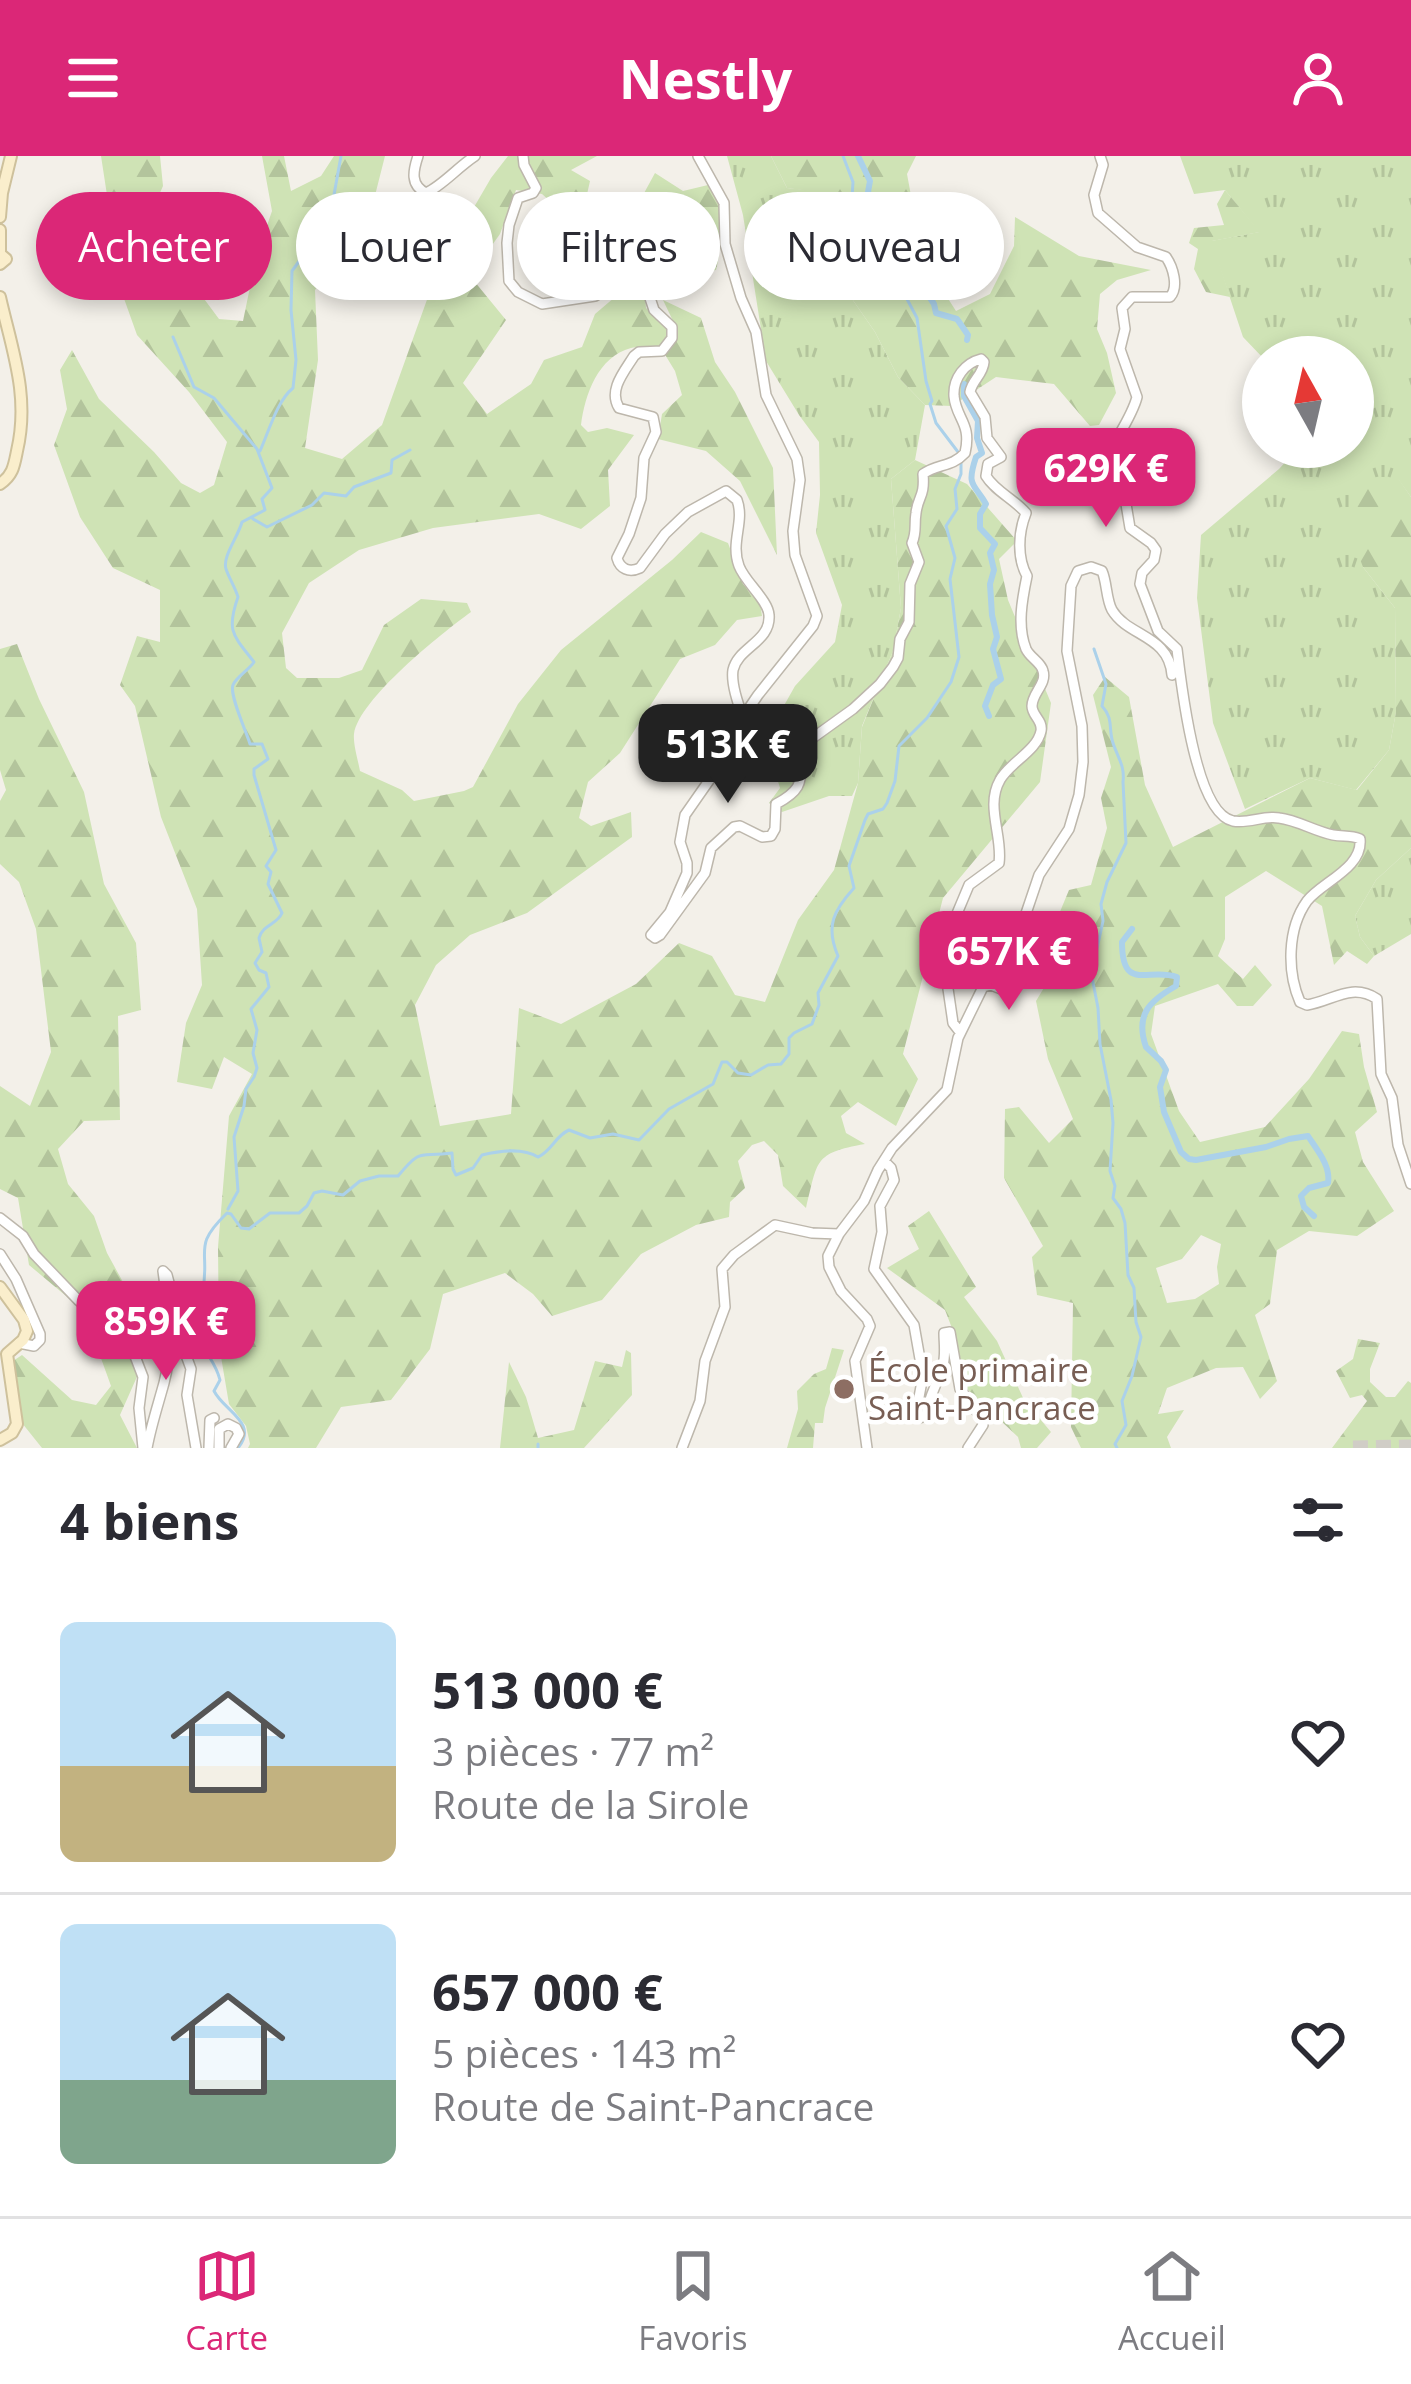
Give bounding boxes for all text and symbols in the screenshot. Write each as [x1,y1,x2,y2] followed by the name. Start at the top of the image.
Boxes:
[619,41,792,115] text: Nestly
[60,45,126,111] icon: menu
[1285,45,1351,111] icon: person
[36,192,272,300] chip: Acheter
[296,192,493,300] chip: Louer
[517,192,720,300] chip: Filtres
[744,192,1004,300] chip: Nouveau
[1242,336,1374,468] north arrow
[1242,336,1374,468] map controls
[1008,428,1204,530] pin: 629K €
[1043,440,1169,493] text: 629K €
[630,704,826,806] pin: 513K €
[665,716,791,769] text: 513K €
[911,911,1107,1013] pin: 657K €
[946,923,1072,976] text: 657K €
[68,1281,264,1383] pin: 859K €
[103,1293,229,1346] text: 859K €
[868,1347,1096,1430] place label: École primaire Saint-Pancrace
[831,1376,857,1402] marker: École primaire Saint-Pancrace
[60,1485,239,1555] text: 4 biens
[1285,1487,1351,1553] icon: filters
[432,1654,663,1724] text: 513 000 €
[156,1670,300,1814] icon: home
[1285,1709,1351,1775] icon: heart
[432,1724,714,1777] text: 3 pièces · 77 m²
[432,1777,749,1830] text: Route de la Sirole
[432,1956,663,2026] text: 657 000 €
[156,1972,300,2116] icon: home
[1285,2011,1351,2077] icon: heart
[432,2026,736,2079] text: 5 pièces · 143 m²
[432,2079,874,2132] text: Route de Saint-Pancrace
[185,2243,268,2360] tab: Carte
[638,2243,748,2360] tab: Favoris
[1118,2243,1226,2360] tab: Accueil

